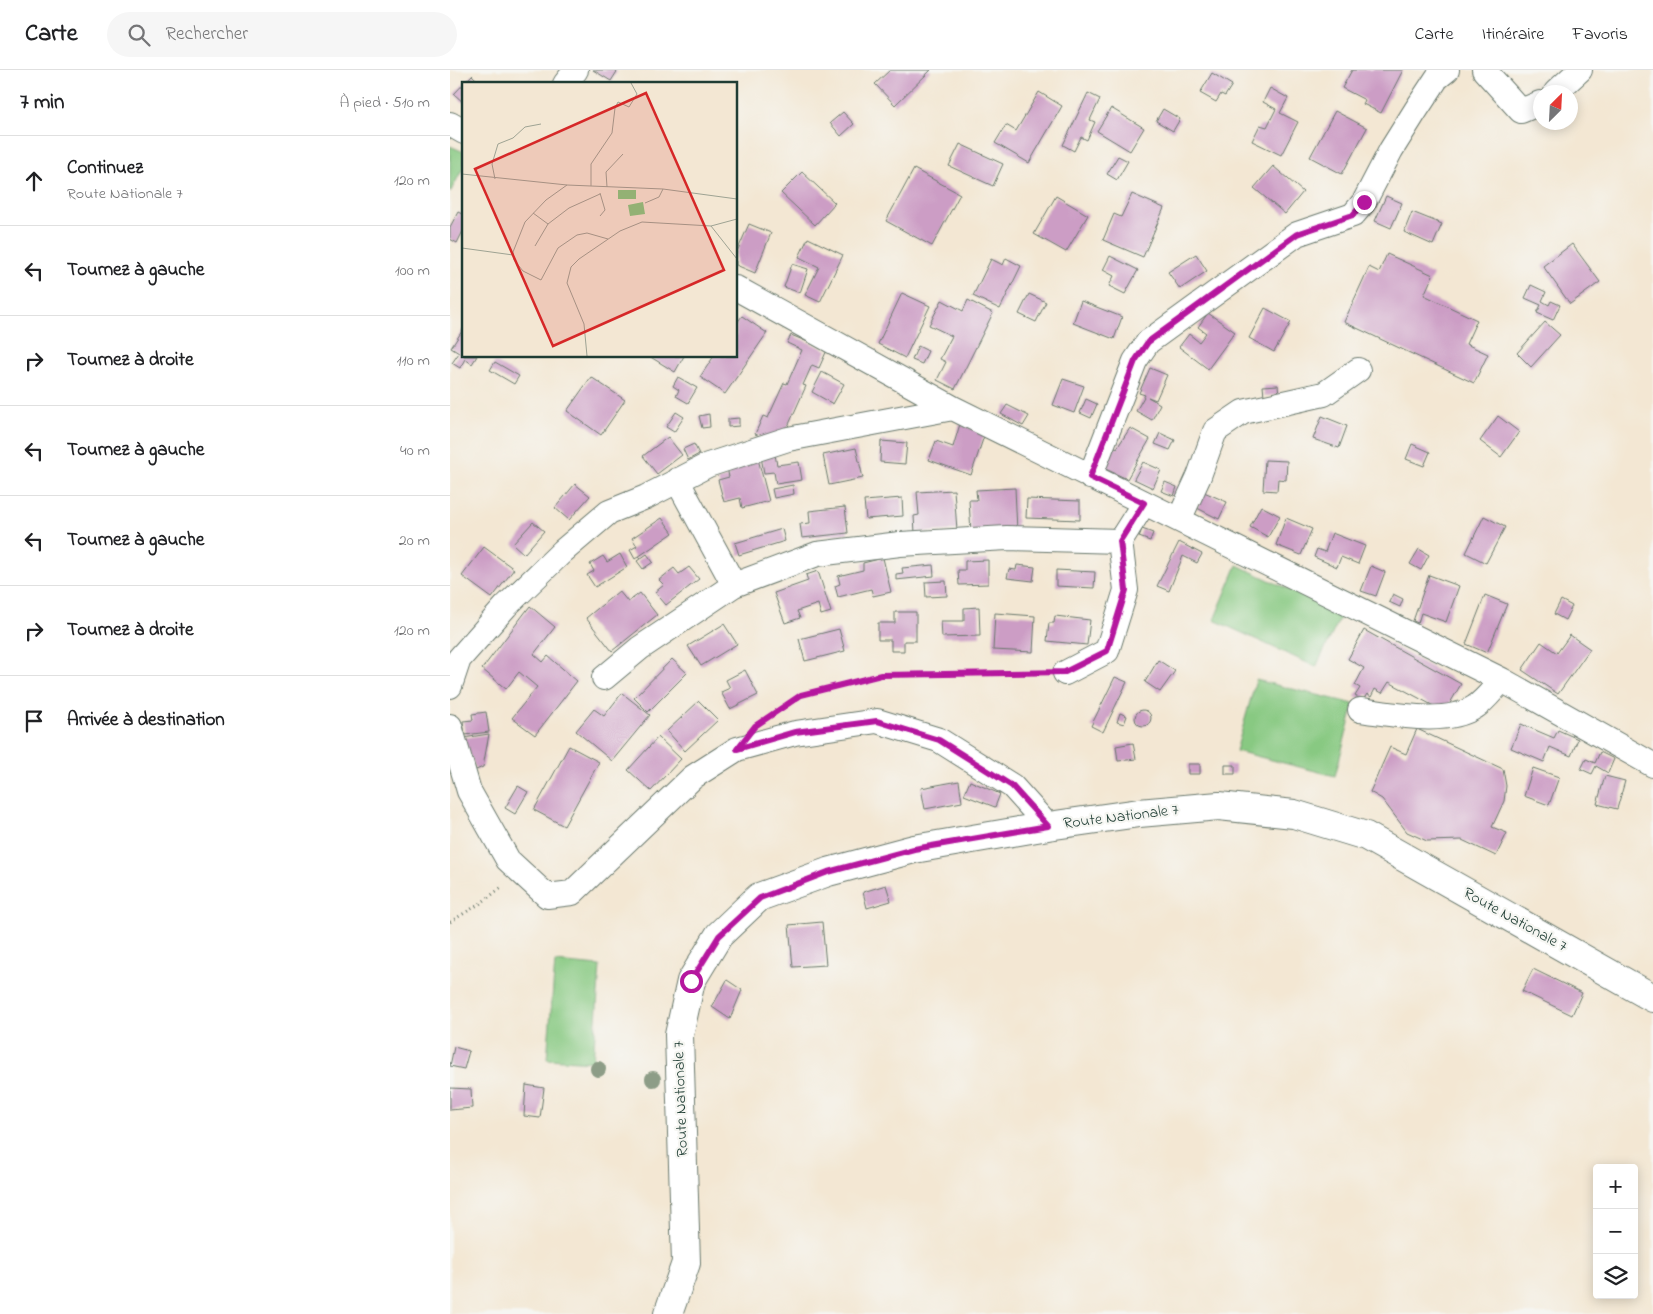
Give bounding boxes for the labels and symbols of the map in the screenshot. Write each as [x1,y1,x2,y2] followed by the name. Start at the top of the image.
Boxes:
[462,82,738,358] inset map
[1533,85,1578,130] north arrow
[1353,191,1376,214] route end
[1062,798,1180,836] street label: Route Nationale 7
[1459,881,1572,959] street label: Route Nationale 7
[680,970,703,993] route start
[667,1040,695,1157] street label: Route Nationale 7

